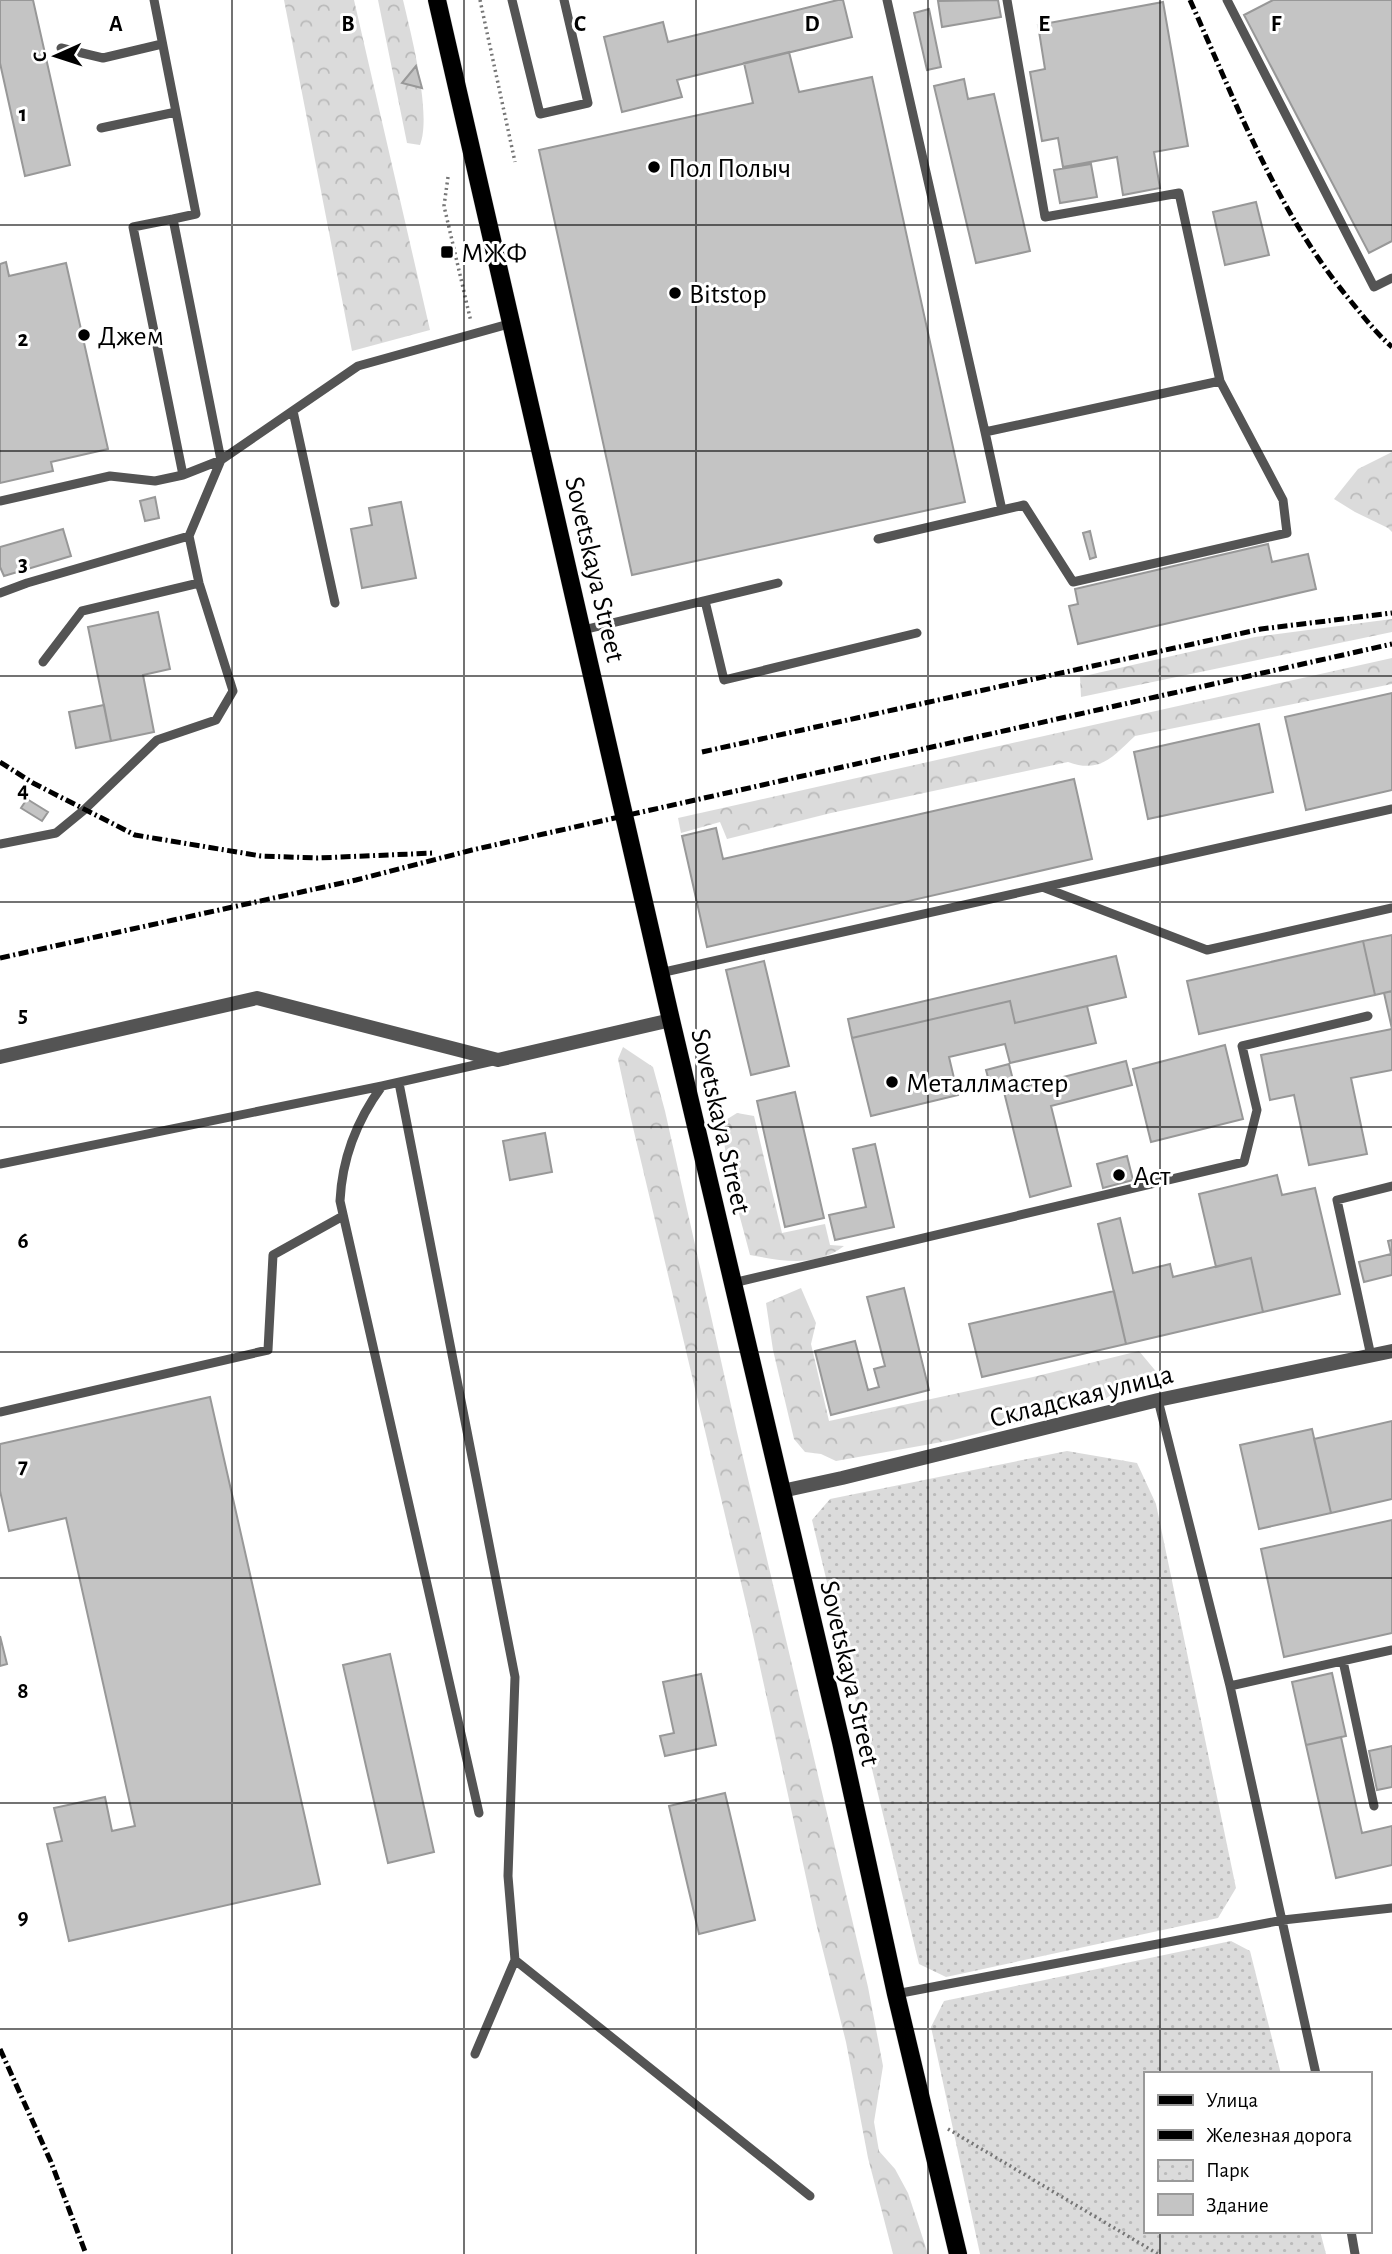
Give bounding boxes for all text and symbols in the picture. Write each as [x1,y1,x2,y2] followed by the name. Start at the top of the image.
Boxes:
[109,13,123,36] text: A
[341,13,355,36] text: B
[574,13,586,36] text: C
[804,13,820,36] text: D
[1038,13,1050,36] text: E
[1271,13,1282,36] text: F
[21,21,91,91] north arrow
[31,51,50,63] text: С
[19,103,27,126] text: 1
[668,155,791,183] place label: Пол Полыч
[646,159,662,175] marker: Пол Полыч
[461,240,527,268] place label: МЖФ
[439,244,455,260] marker: МЖФ
[689,281,767,309] place label: Bitstop
[667,285,683,301] marker: Bitstop
[98,323,164,351] place label: Джем
[76,327,92,343] marker: Джем
[18,328,29,351] text: 2
[559,474,629,665] street label: Sovetskaya Street
[18,553,28,576] text: 3
[17,779,29,802] text: 4
[18,1004,28,1027] text: 5
[685,1026,755,1217] street label: Sovetskaya Street
[906,1070,1068,1098] place label: Металлмастер
[884,1074,900,1090] marker: Металлмастер
[1133,1163,1171,1191] place label: Аст
[1111,1167,1127,1183] marker: Аст
[17,1230,29,1253] text: 6
[987,1361,1176,1433] street label: Складская улица
[18,1455,28,1478] text: 7
[814,1578,884,1769] street label: Sovetskaya Street
[17,1680,29,1703] text: 8
[17,1906,29,1929] text: 9
[1144,2072,1371,2233] legend
[1206,2090,1259,2111] text: Улица
[1206,2125,1353,2146] text: Железная дорога
[1206,2160,1250,2181] text: Парк
[1206,2195,1269,2216] text: Здание

